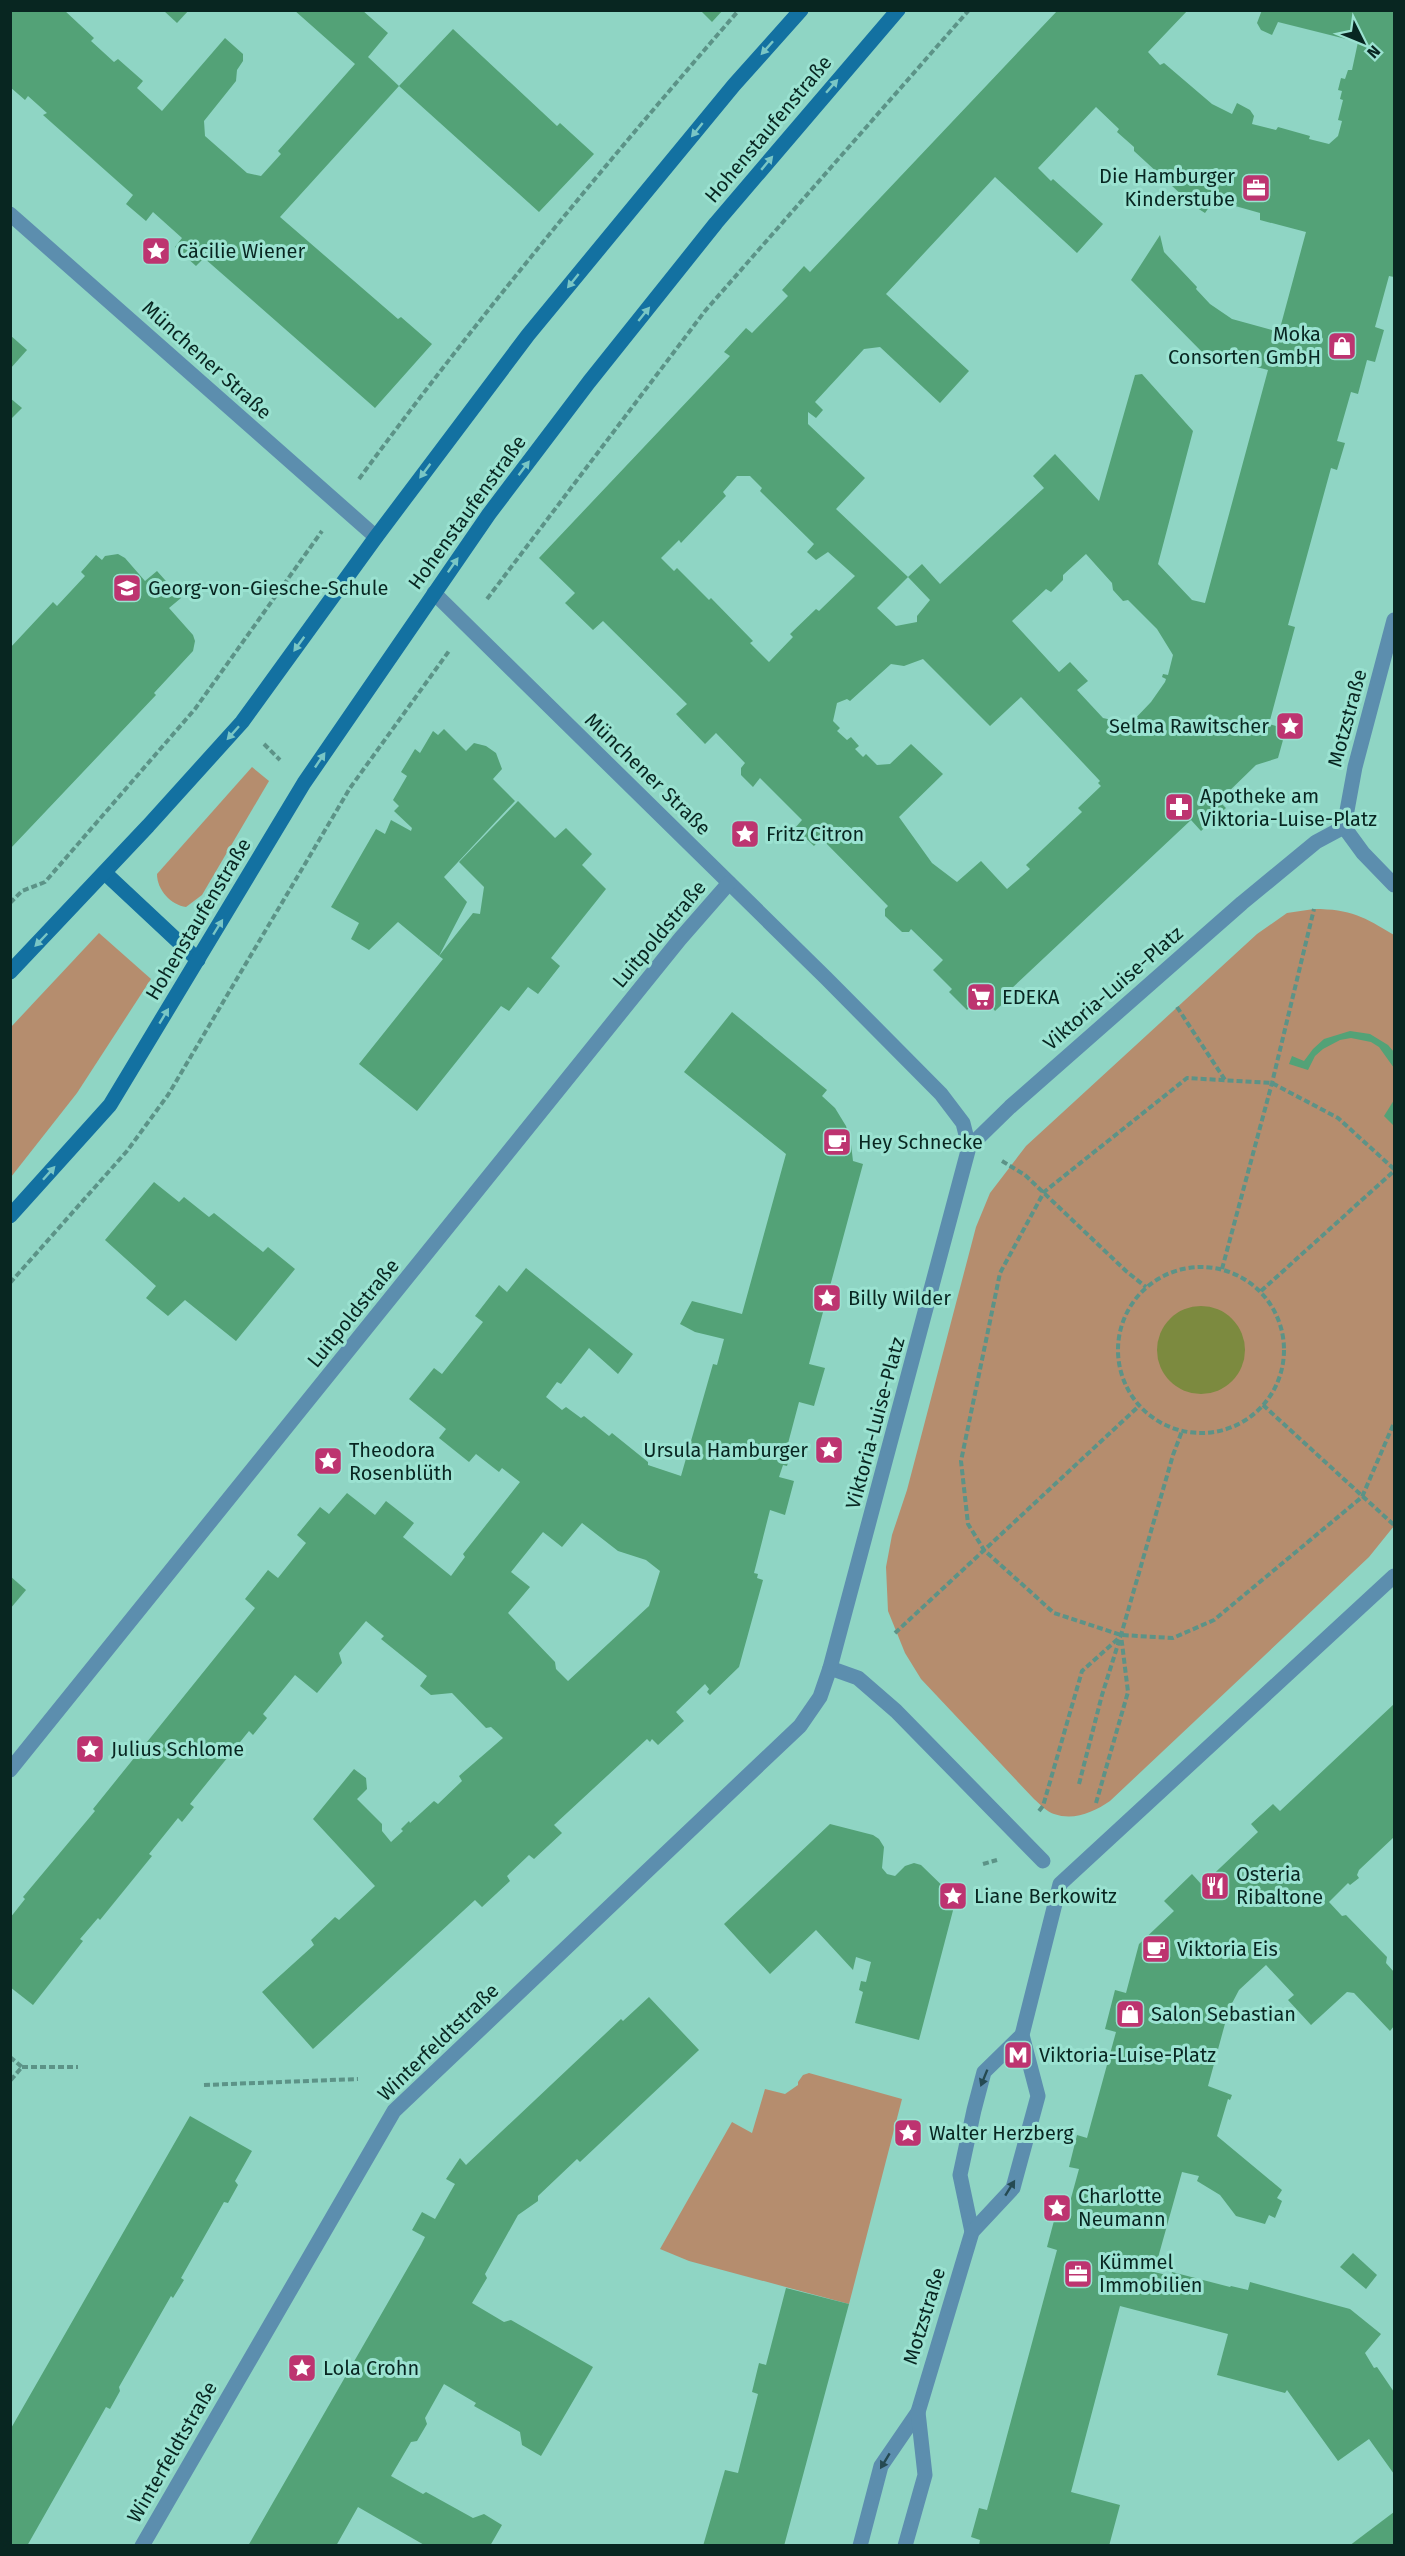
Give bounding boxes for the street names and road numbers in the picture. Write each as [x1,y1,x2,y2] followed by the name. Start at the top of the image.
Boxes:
[699,50,837,208] street label: Hohenstaufenstraße
[137,296,277,424] street label: Münchener Straße
[403,430,531,594] street label: Hohenstaufenstraße
[1322,666,1372,770] street label: Motzstraße
[580,708,716,840] street label: Münchener Straße
[140,834,256,1004] street label: Hohenstaufenstraße
[607,875,711,993] street label: Luitpoldstraße
[1038,921,1188,1055] street label: Viktoria-Luise-Platz
[302,1254,404,1372] street label: Luitpoldstraße
[841,1334,910,1512] street label: Viktoria-Luise-Platz
[372,1978,504,2106] street label: Winterfeldtstraße
[898,2265,950,2367] street label: Motzstraße
[122,2377,222,2527] street label: Winterfeldtstraße

